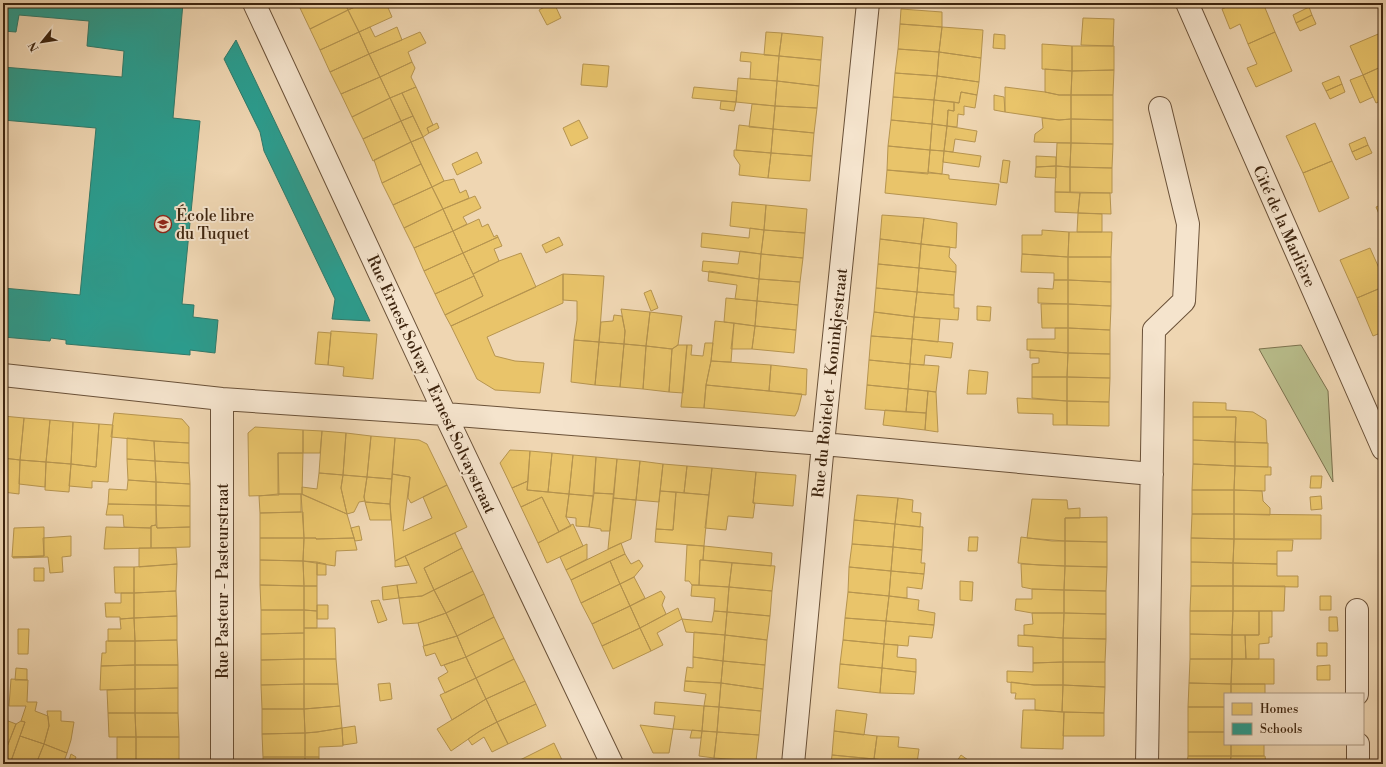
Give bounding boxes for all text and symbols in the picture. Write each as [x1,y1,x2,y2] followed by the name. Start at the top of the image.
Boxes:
[22,22,62,62] north arrow
[26,39,42,54] text: N
[1248,162,1320,291] street label: Cité de la Marlière
[176,204,254,244] place label: École libre du Tuquet
[153,214,173,234] school or university icon: École libre du Tuquet
[362,252,500,517] street label: Rue Ernest Solvay - Ernest Solvaystraat
[808,267,852,499] street label: Rue du Roitelet - Koninkjestraat
[213,483,233,679] street label: Rue Pasteur - Pasteurstraat
[1224,693,1364,745] legend
[1260,702,1298,717] text: Homes
[1260,722,1302,737] text: Schools

